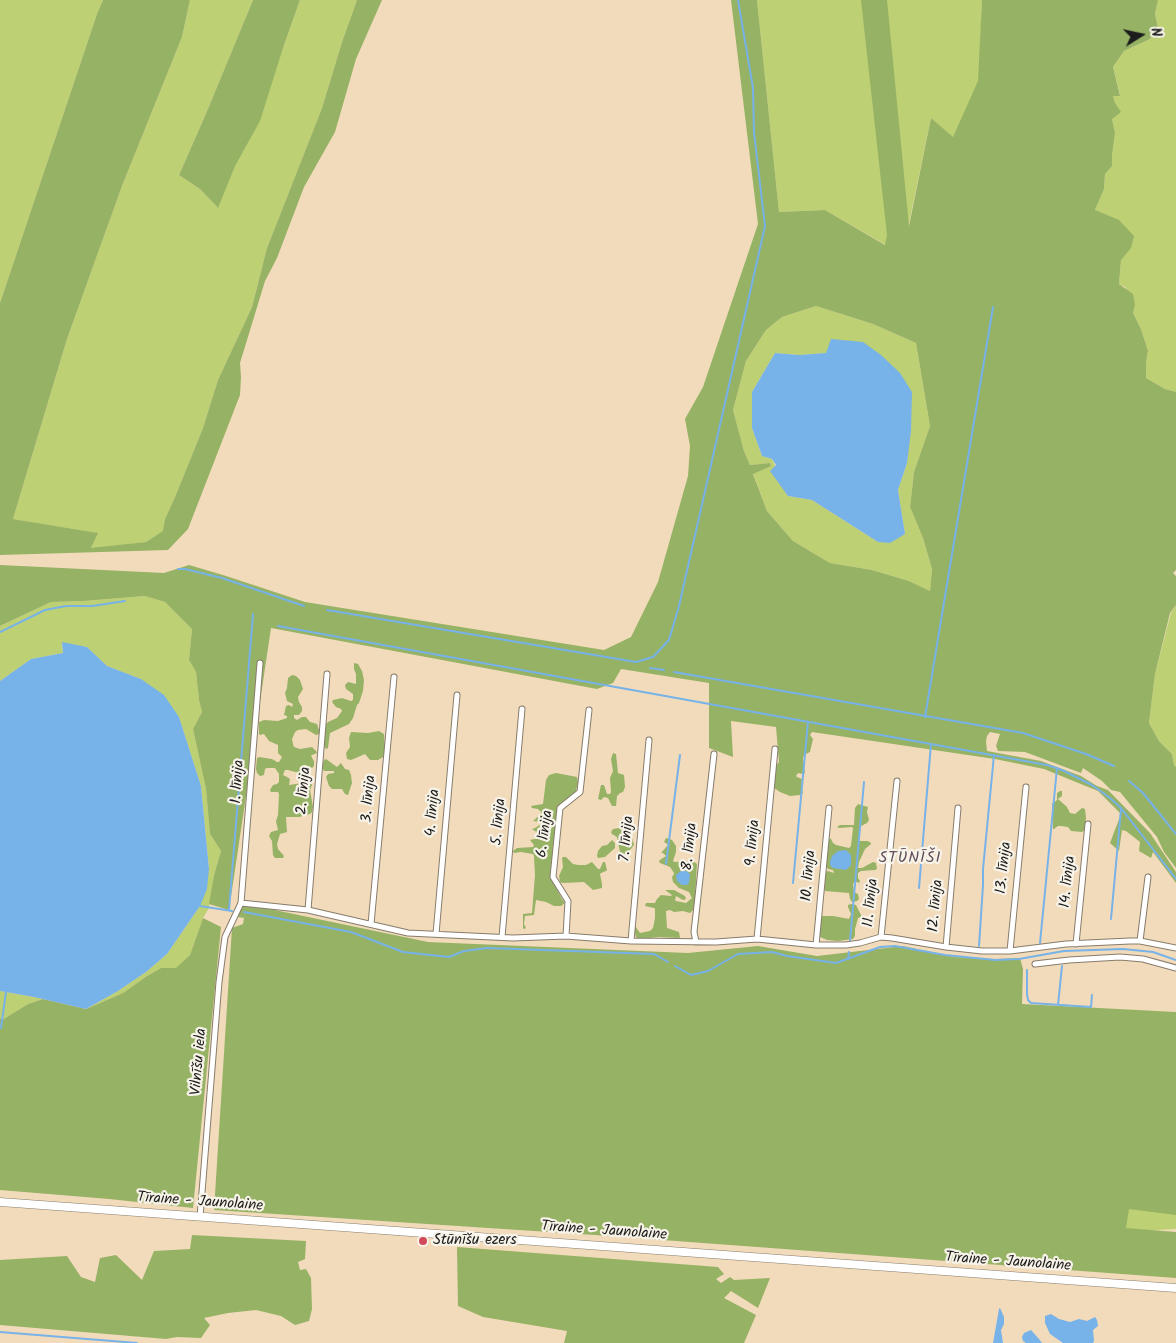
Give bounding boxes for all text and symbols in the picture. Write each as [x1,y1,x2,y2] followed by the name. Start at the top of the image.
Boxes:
[1116,10,1166,60] north arrow
[1144,26,1167,39] text: N
[228,759,250,805] street label: 1. līnija
[294,766,316,816] street label: 2. līnija
[359,774,381,824] street label: 3. līnija
[423,789,445,837] street label: 4. līnija
[489,798,511,846] street label: 5. līnija
[534,809,558,859] street label: 6. līnija
[617,815,639,863] street label: 7. līnija
[743,819,765,867] street label: 9. līnija
[680,822,702,872] street label: 8. līnija
[993,841,1017,895] street label: 13. līnija
[878,849,942,869] district label: STŪNĪŠI
[799,850,821,902] street label: 10. līnija
[1057,855,1081,909] street label: 14. līnija
[861,878,883,928] street label: 11. līnija
[926,879,948,933] street label: 12. līnija
[188,1028,212,1096] street label: Vilnīšu iela
[137,1190,263,1216] street label: Tīraine - Jaunolaine
[541,1219,667,1245] street label: Tīraine - Jaunolaine
[433,1232,517,1250] place label: Stūnīšu ezers
[417,1235,429,1247] marker: Stūnīšu ezers
[945,1250,1071,1276] street label: Tīraine - Jaunolaine

